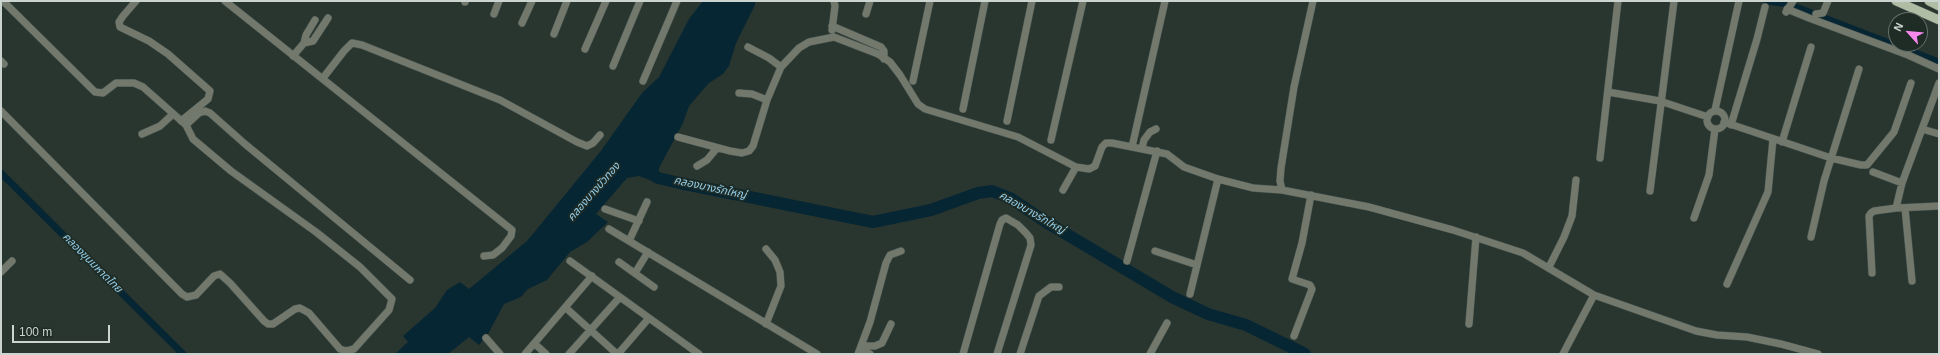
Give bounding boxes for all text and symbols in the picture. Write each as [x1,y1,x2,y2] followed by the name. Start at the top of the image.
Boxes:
[1888,12,1928,52] north arrow
[1891,21,1905,33] text: N
[565,160,623,224] water label: คลองบางบัวทอง
[672,174,748,202] water label: คลองบางรักใหญ่
[997,189,1067,237] water label: คลองบางรักใหญ่
[59,230,125,296] water label: คลองขุนมหาดไทย
[14,317,112,343] scale bar
[19,325,52,339] text: 100 m

